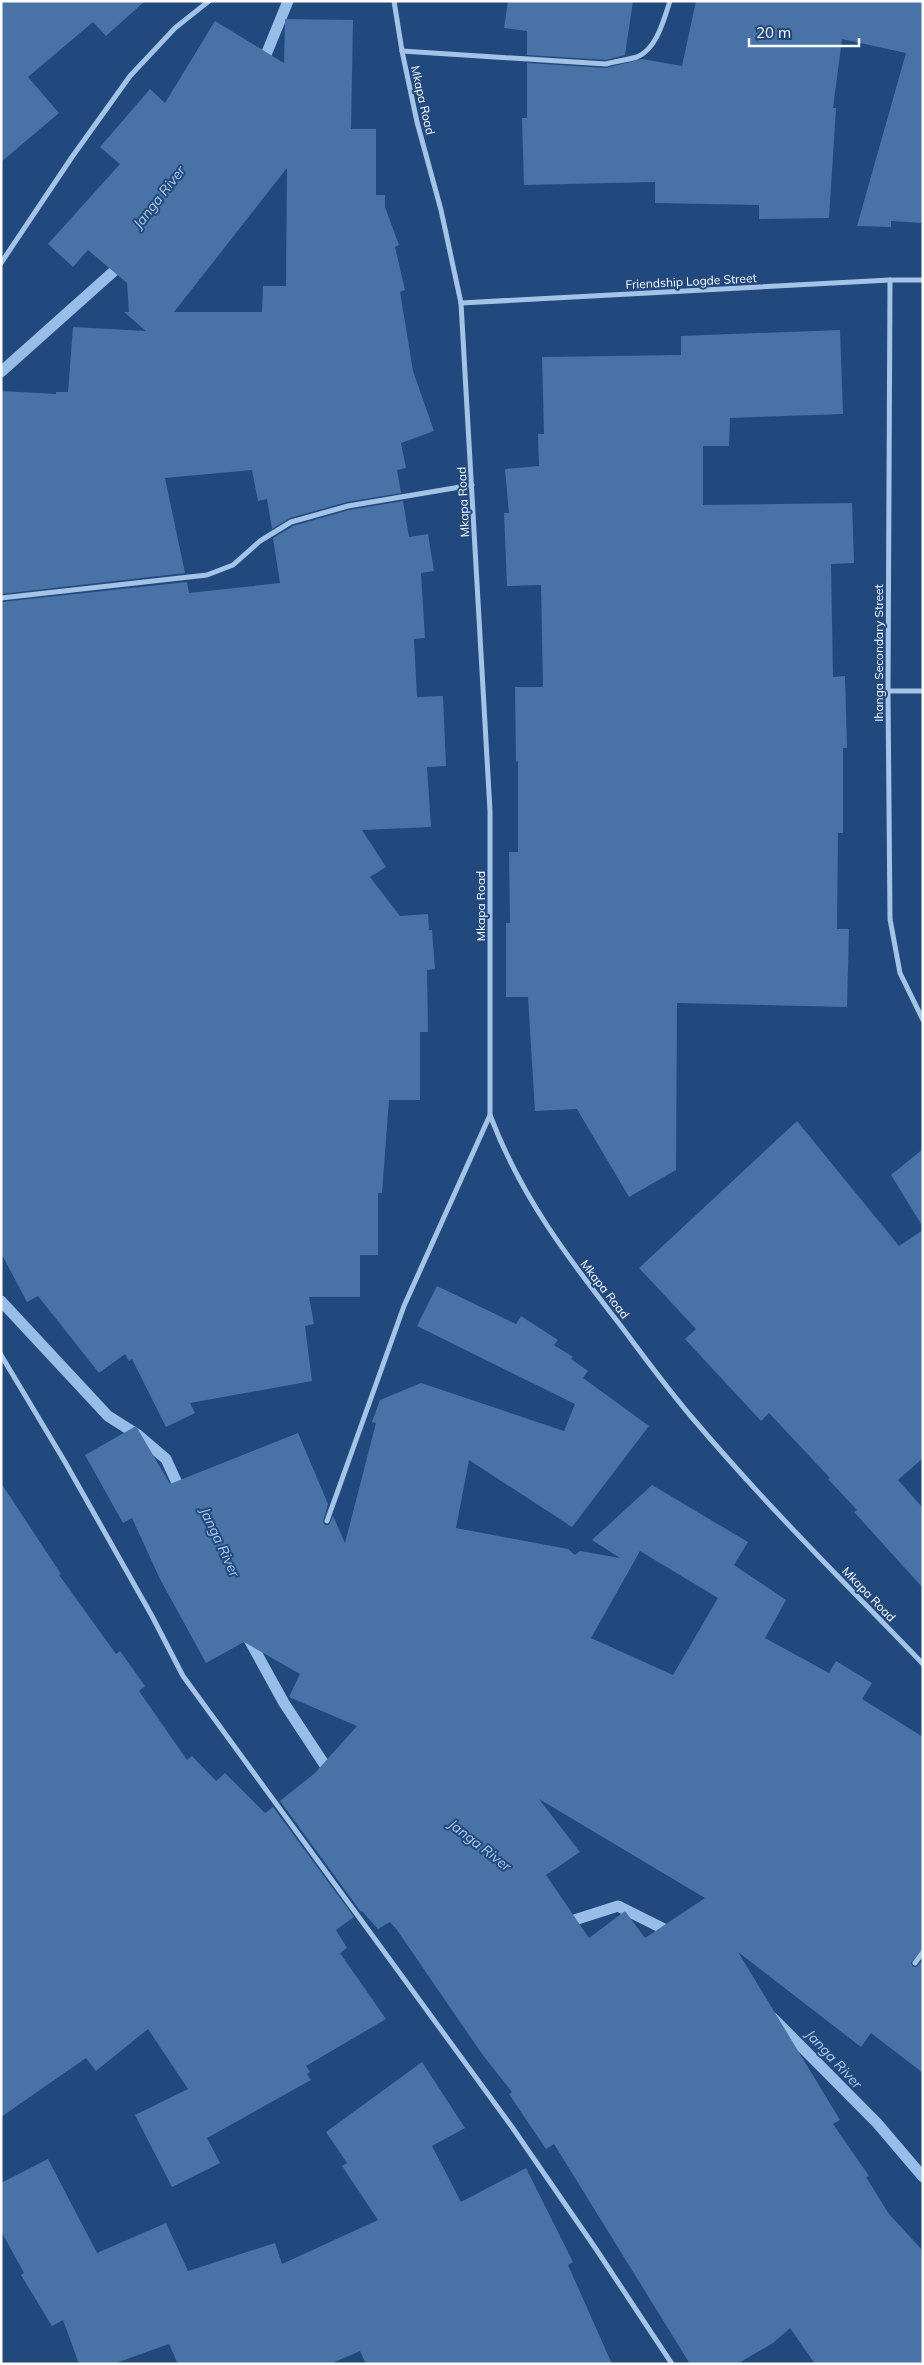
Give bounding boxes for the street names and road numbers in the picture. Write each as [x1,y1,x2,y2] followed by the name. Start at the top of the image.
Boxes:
[408,64,438,136] street label: Mkapa Road
[625,270,757,292] street label: Friendship Logde Street
[454,466,472,538] street label: Mkapa Road
[871,584,886,722] street label: Ihanga Secondary Street
[473,871,488,941] street label: Mkapa Road
[577,1257,633,1321] street label: Mkapa Road
[839,1563,899,1625] street label: Mkapa Road

